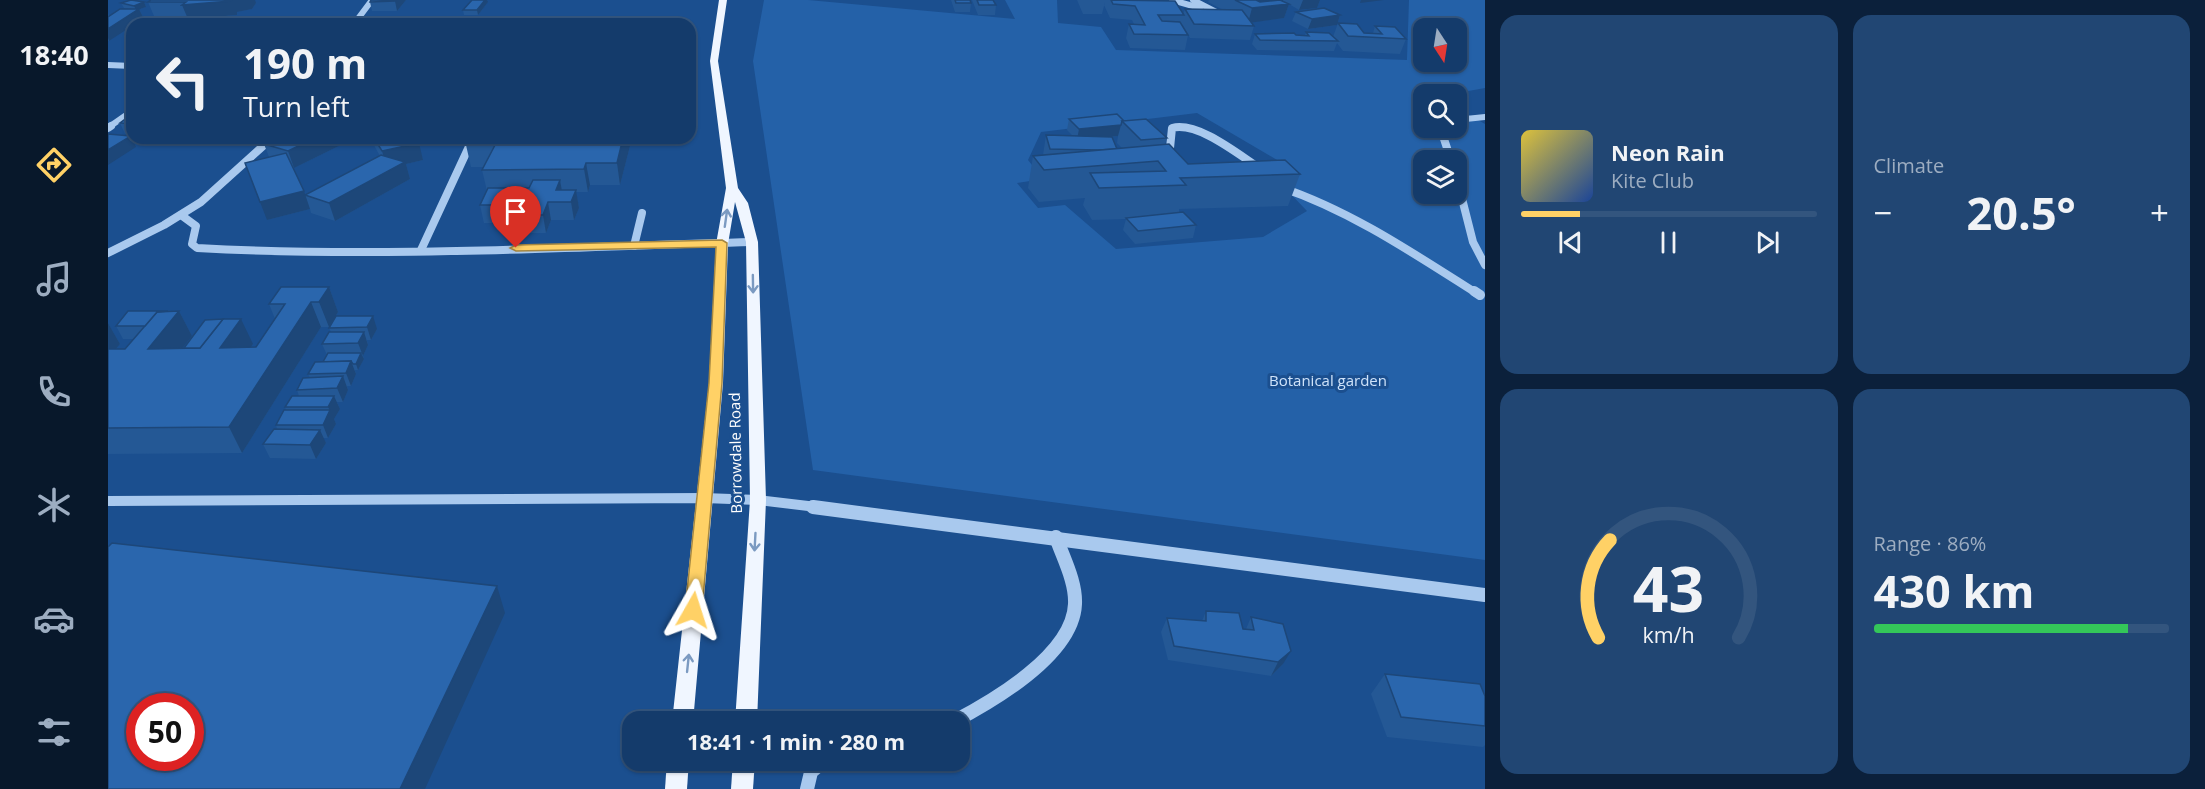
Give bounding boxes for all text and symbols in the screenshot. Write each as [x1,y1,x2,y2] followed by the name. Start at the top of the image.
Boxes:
[1413,18,1467,72] north arrow
[1413,18,1467,204] map controls
[243,34,367,91] text: 190 m
[19,36,89,73] text: 18:40
[144,42,222,120] icon: left
[1413,84,1467,138] button: search
[243,88,350,125] text: Turn left
[1611,137,1725,167] text: Neon Rain
[33,144,75,186] icon: directions
[1413,150,1467,204] button: layers
[1874,152,1944,179] text: Climate
[1611,167,1694,194] text: Kite Club
[1967,182,2076,243] text: 20.5°
[490,186,541,248] pin
[1874,190,1892,235] text: −
[2150,190,2169,235] text: +
[499,195,532,228] icon: arrive
[720,209,731,228] one-way arrow
[1554,226,1587,259] icon: previous
[1652,226,1685,259] icon: pause
[1751,226,1784,259] icon: next
[33,258,75,300] icon: music
[747,273,759,293] one-way arrow
[1269,370,1387,390] park label: Botanical garden
[33,371,75,413] icon: phone
[724,392,746,514] street label: Borrowdale Road
[33,484,75,526] icon: climate
[1874,530,1986,557] text: Range · 86%
[750,531,761,551] one-way arrow
[1633,545,1704,630] text: 43
[1874,560,2034,621] text: 430 km
[661,578,725,642] position arrow
[33,598,75,640] icon: car
[1643,621,1695,650] text: km/h
[683,654,694,674] one-way arrow
[126,693,204,771] speed limit sign: 50
[33,711,75,753] icon: filters
[687,726,905,756] text: 18:41 · 1 min · 280 m

